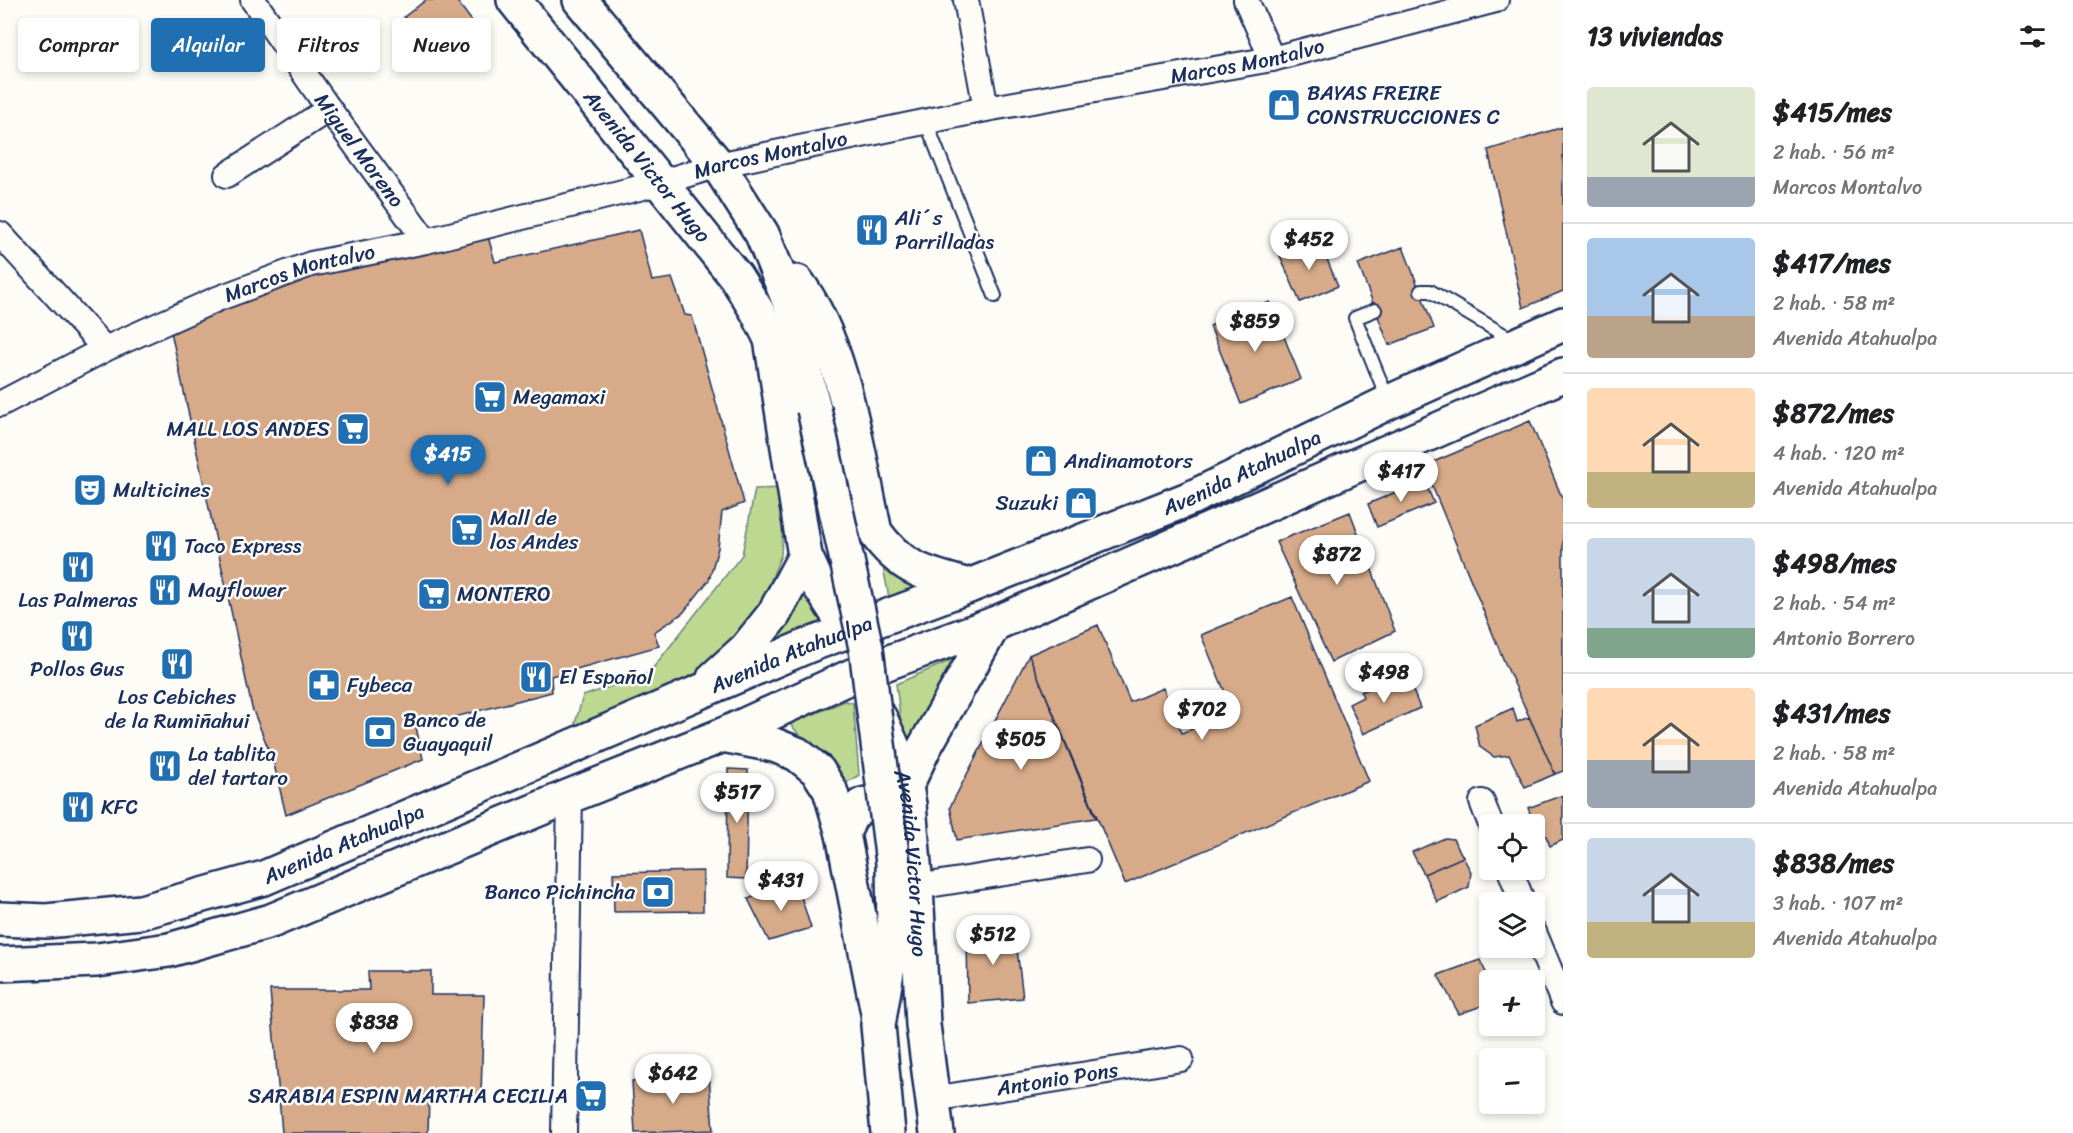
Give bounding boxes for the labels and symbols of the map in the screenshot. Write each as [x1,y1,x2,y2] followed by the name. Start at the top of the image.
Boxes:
[1167,27,1329,95] street label: Marcos Montalvo
[1307,74,1500,136] place label: BAYAS FREIRE CONSTRUCCIONES C
[573,80,721,252] street label: Avenida Victor Hugo
[304,85,415,216] street label: Miguel Moreno
[1266,87,1302,123] shop icon: BAYAS FREIRE CONSTRUCCIONES C
[689,119,851,190] street label: Marcos Montalvo
[894,199,994,261] place label: Ali´s Parrilladas
[854,212,890,248] restaurant icon: Ali´s Parrilladas
[1273,220,1345,271] pin: $452
[218,233,379,314] street label: Marcos Montalvo
[1219,302,1291,353] pin: $859
[513,378,606,416] place label: Megamaxi
[472,379,508,415] supermarket icon: Megamaxi
[166,410,330,448] place label: MALL LOS ANDES
[335,411,371,447] supermarket icon: MALL LOS ANDES
[1156,418,1329,527] street label: Avenida Atahualpa
[412,435,484,486] pin: $415
[1063,442,1193,480] place label: Andinamotors
[1023,443,1059,479] shop icon: Andinamotors
[1365,452,1437,503] pin: $417
[113,471,211,509] place label: Multicines
[72,472,108,508] theatre icon: Multicines
[995,484,1059,522] place label: Suzuki
[1063,485,1099,521] shop icon: Suzuki
[490,499,579,561] place label: Mall de los Andes
[449,512,485,548] supermarket icon: Mall de los Andes
[184,527,302,565] place label: Taco Express
[143,528,179,564] restaurant icon: Taco Express
[1301,535,1373,586] pin: $872
[60,549,96,585] restaurant icon: Las Palmeras
[188,571,287,609] place label: Mayflower
[147,572,183,608] restaurant icon: Mayflower
[457,575,551,613] place label: MONTERO
[416,576,452,612] supermarket icon: MONTERO
[18,581,138,619] place label: Las Palmeras
[703,604,878,705] street label: Avenida Atahualpa
[59,618,95,654] restaurant icon: Pollos Gus
[159,646,195,682] restaurant icon: Los Cebiches de la Rumiñahui
[30,650,124,688] place label: Pollos Gus
[1348,653,1420,704] pin: $498
[559,658,654,696] place label: El Español
[518,659,554,695] restaurant icon: El Español
[347,666,413,704] place label: Fybeca
[306,667,342,703] pharmacy icon: Fybeca
[104,678,251,740] place label: Los Cebiches de la Rumiñahui
[1166,690,1238,741] pin: $702
[403,701,494,763] place label: Banco de Guayaquil
[362,714,398,750] bank icon: Banco de Guayaquil
[985,720,1057,771] pin: $505
[188,735,288,797] place label: La tablita del tartaro
[147,748,183,784] restaurant icon: La tablita del tartaro
[882,763,939,958] street label: Avenida Victor Hugo
[701,773,773,824] pin: $517
[101,788,138,826] place label: KFC
[60,789,96,825] restaurant icon: KFC
[256,792,431,896] street label: Avenida Atahualpa
[745,861,817,912] pin: $431
[485,873,635,911] place label: Banco Pichincha
[640,874,676,910] bank icon: Banco Pichincha
[957,915,1029,966] pin: $512
[338,1003,410,1054] pin: $838
[993,1050,1121,1108] street label: Antonio Pons
[637,1054,709,1105] pin: $642
[248,1077,568,1115] place label: SARABIA ESPIN MARTHA CECILIA
[573,1078,609,1114] supermarket icon: SARABIA ESPIN MARTHA CECILIA

